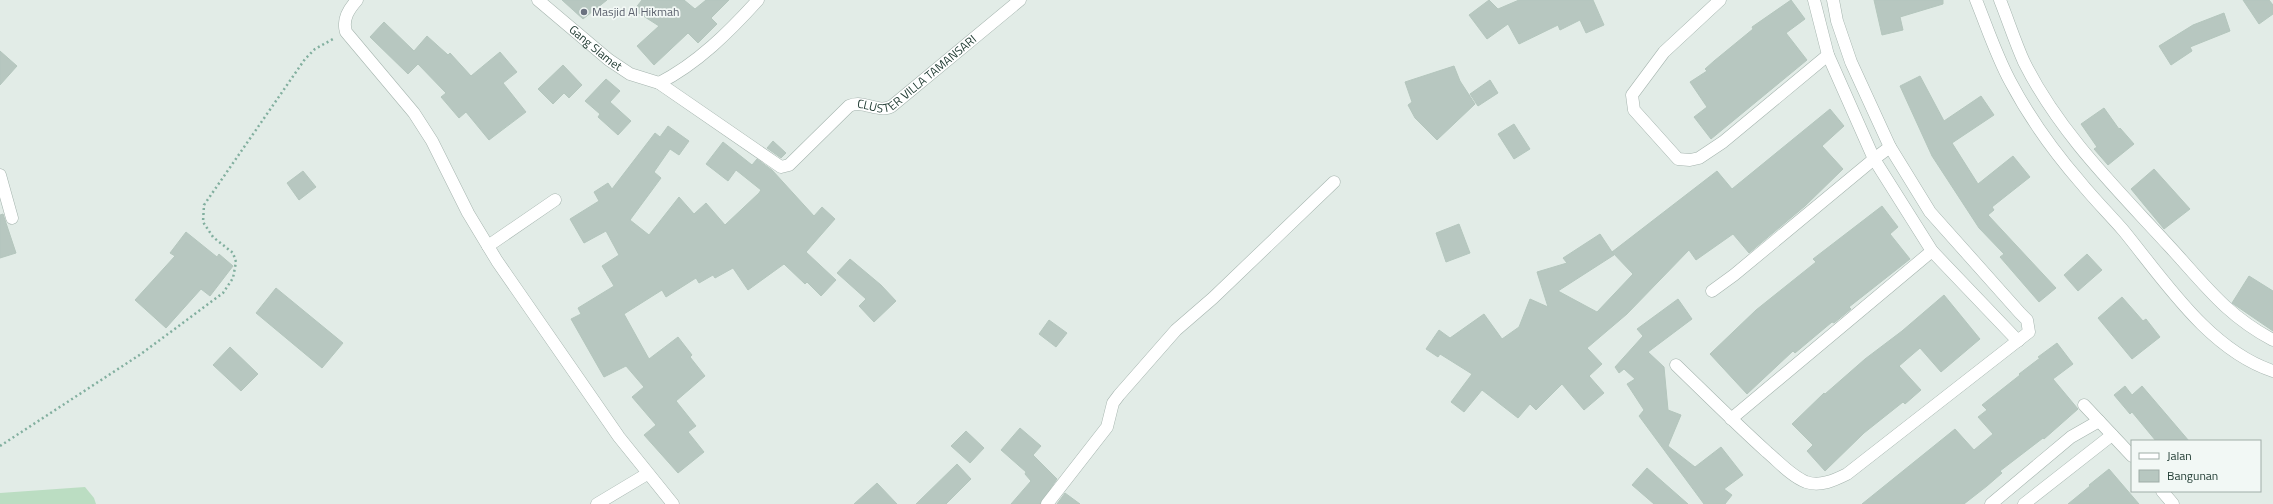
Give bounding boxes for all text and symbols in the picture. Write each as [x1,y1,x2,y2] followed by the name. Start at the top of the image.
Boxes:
[592,2,679,21] place label: Masjid Al Hikmah
[579,7,589,17] marker: Masjid Al Hikmah
[565,20,627,76] street label: Gang Slamet
[856,30,980,118] street label: CLUSTER VILLA TAMANSARI
[2131,440,2261,492] legend
[2167,446,2192,465] text: Jalan
[2167,466,2218,485] text: Bangunan

